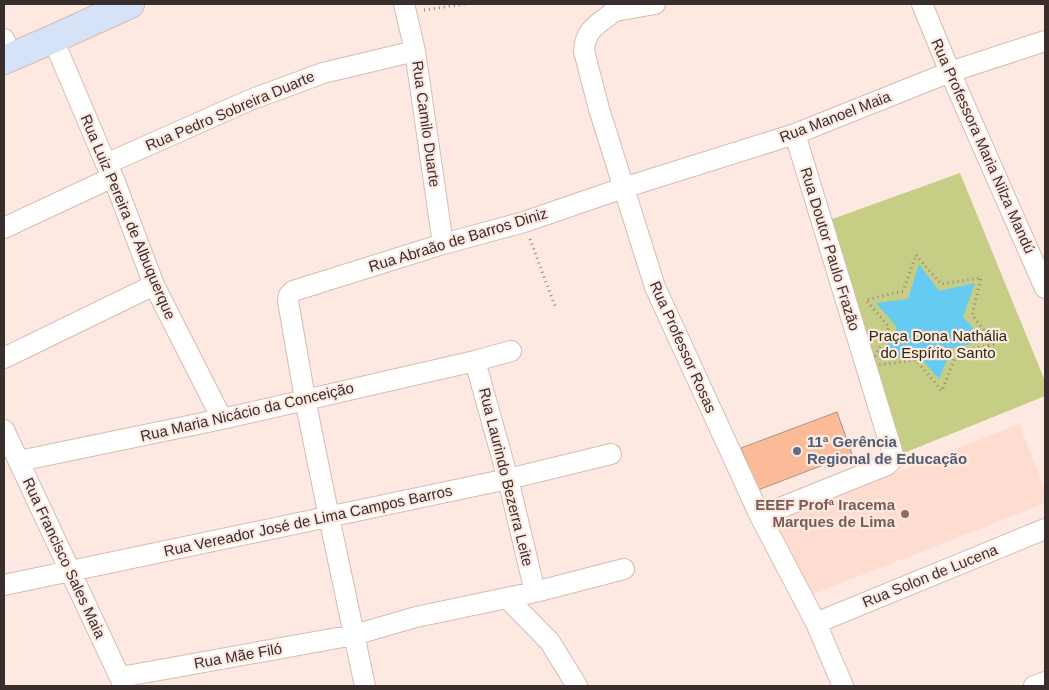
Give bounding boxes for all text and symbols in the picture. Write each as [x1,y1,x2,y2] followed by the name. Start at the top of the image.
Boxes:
[928,36,1039,256] street label: Rua Professora Maria Nilza Mandú
[409,60,444,188] street label: Rua Camilo Duarte
[143,67,317,154] street label: Rua Pedro Sobreira Duarte
[777,87,893,146] street label: Rua Manoel Maia
[77,112,179,322] street label: Rua Luiz Pereira de Albuquerque
[797,165,863,333] street label: Rua Doutor Paulo Frazão
[366,204,549,275] street label: Rua Abraão de Barros Diniz
[647,278,720,415] street label: Rua Professor Rosas
[869,327,1008,361] park label: Praça Dona Nathália do Espírito Santo
[139,379,355,444] street label: Rua Maria Nicácio da Conceição
[476,386,537,568] street label: Rua Laurindo Bezerra Leite
[807,433,967,467] place label: 11ª Gerência Regional de Educação
[791,445,803,457] marker: 11ª Gerência Regional de Educação
[20,475,109,641] street label: Rua Francisco Sales Maia
[162,482,454,559] street label: Rua Vereador José de Lima Campos Barros
[755,496,896,530] place label: EEEF Profª Iracema Marques de Lima
[899,508,911,520] marker: EEEF Profª Iracema Marques de Lima
[860,540,1000,610] street label: Rua Solon de Lucena
[193,639,283,672] street label: Rua Mãe Filó

